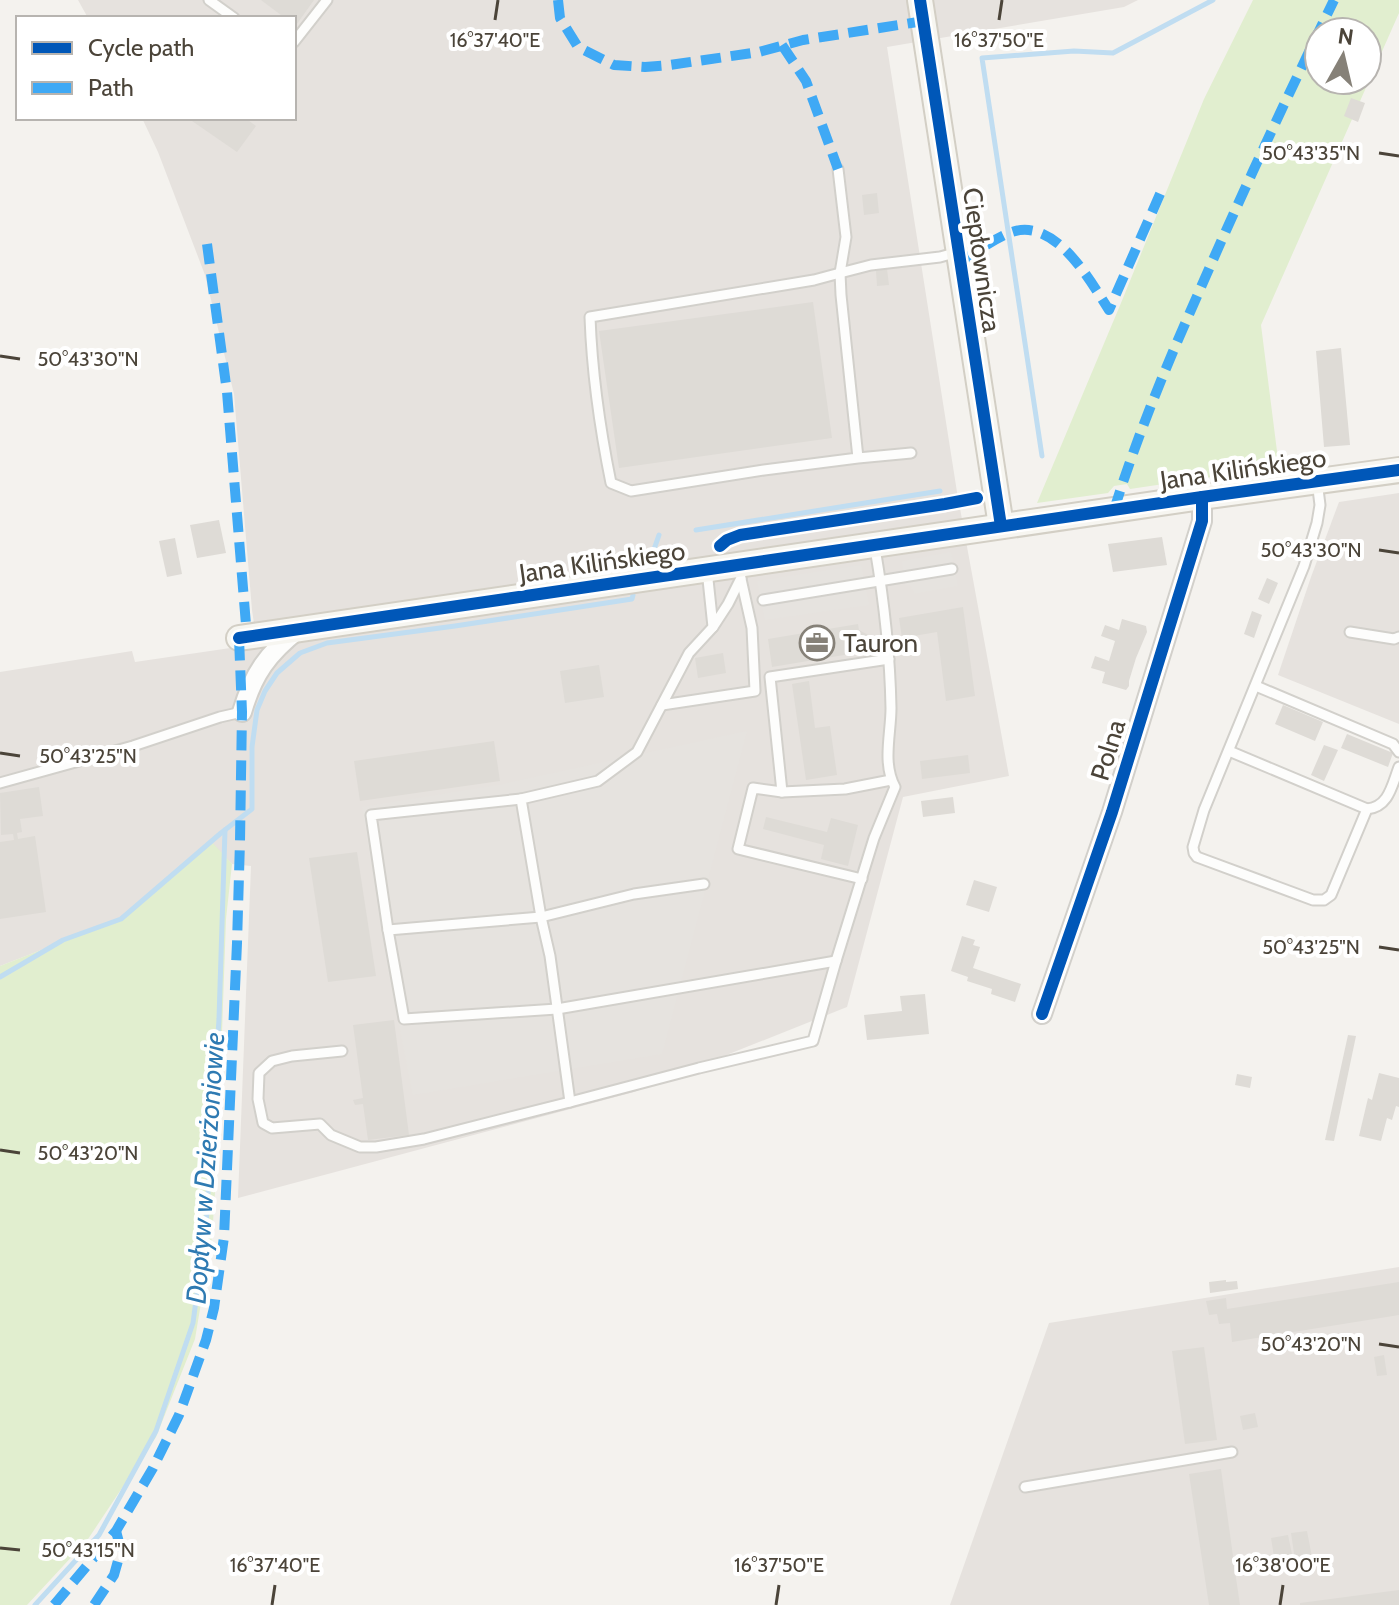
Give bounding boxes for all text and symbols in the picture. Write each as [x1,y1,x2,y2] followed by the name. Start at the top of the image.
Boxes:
[16,16,296,120] legend
[1303,16,1383,96] north arrow
[1336,22,1355,51] text: N
[450,28,540,52] text: 16°37'40"E
[954,28,1044,52] text: 16°37'50"E
[88,33,194,62] text: Cycle path
[88,73,134,102] text: Path
[1262,141,1360,165] text: 50°43'35"N
[956,186,1008,335] street label: Ciepłownicza
[37,347,139,371] text: 50°43'30"N
[1157,442,1328,497] street label: Jana Kilińskiego
[516,535,687,590] street label: Jana Kilińskiego
[1260,538,1362,562] text: 50°43'30"N
[798,624,836,662] office icon: Tauron
[843,627,918,659] place label: Tauron
[1084,715,1133,784] street label: Polna
[39,744,137,768] text: 50°43'25"N
[1262,935,1360,959] text: 50°43'25"N
[179,1031,231,1305] water label: Dopływ w Dzierżoniowie
[38,1141,138,1165] text: 50°43'20"N
[1261,1332,1361,1356] text: 50°43'20"N
[41,1538,135,1562] text: 50°43'15"N
[230,1553,320,1577] text: 16°37'40"E
[734,1553,824,1577] text: 16°37'50"E
[1235,1553,1331,1577] text: 16°38'00"E

